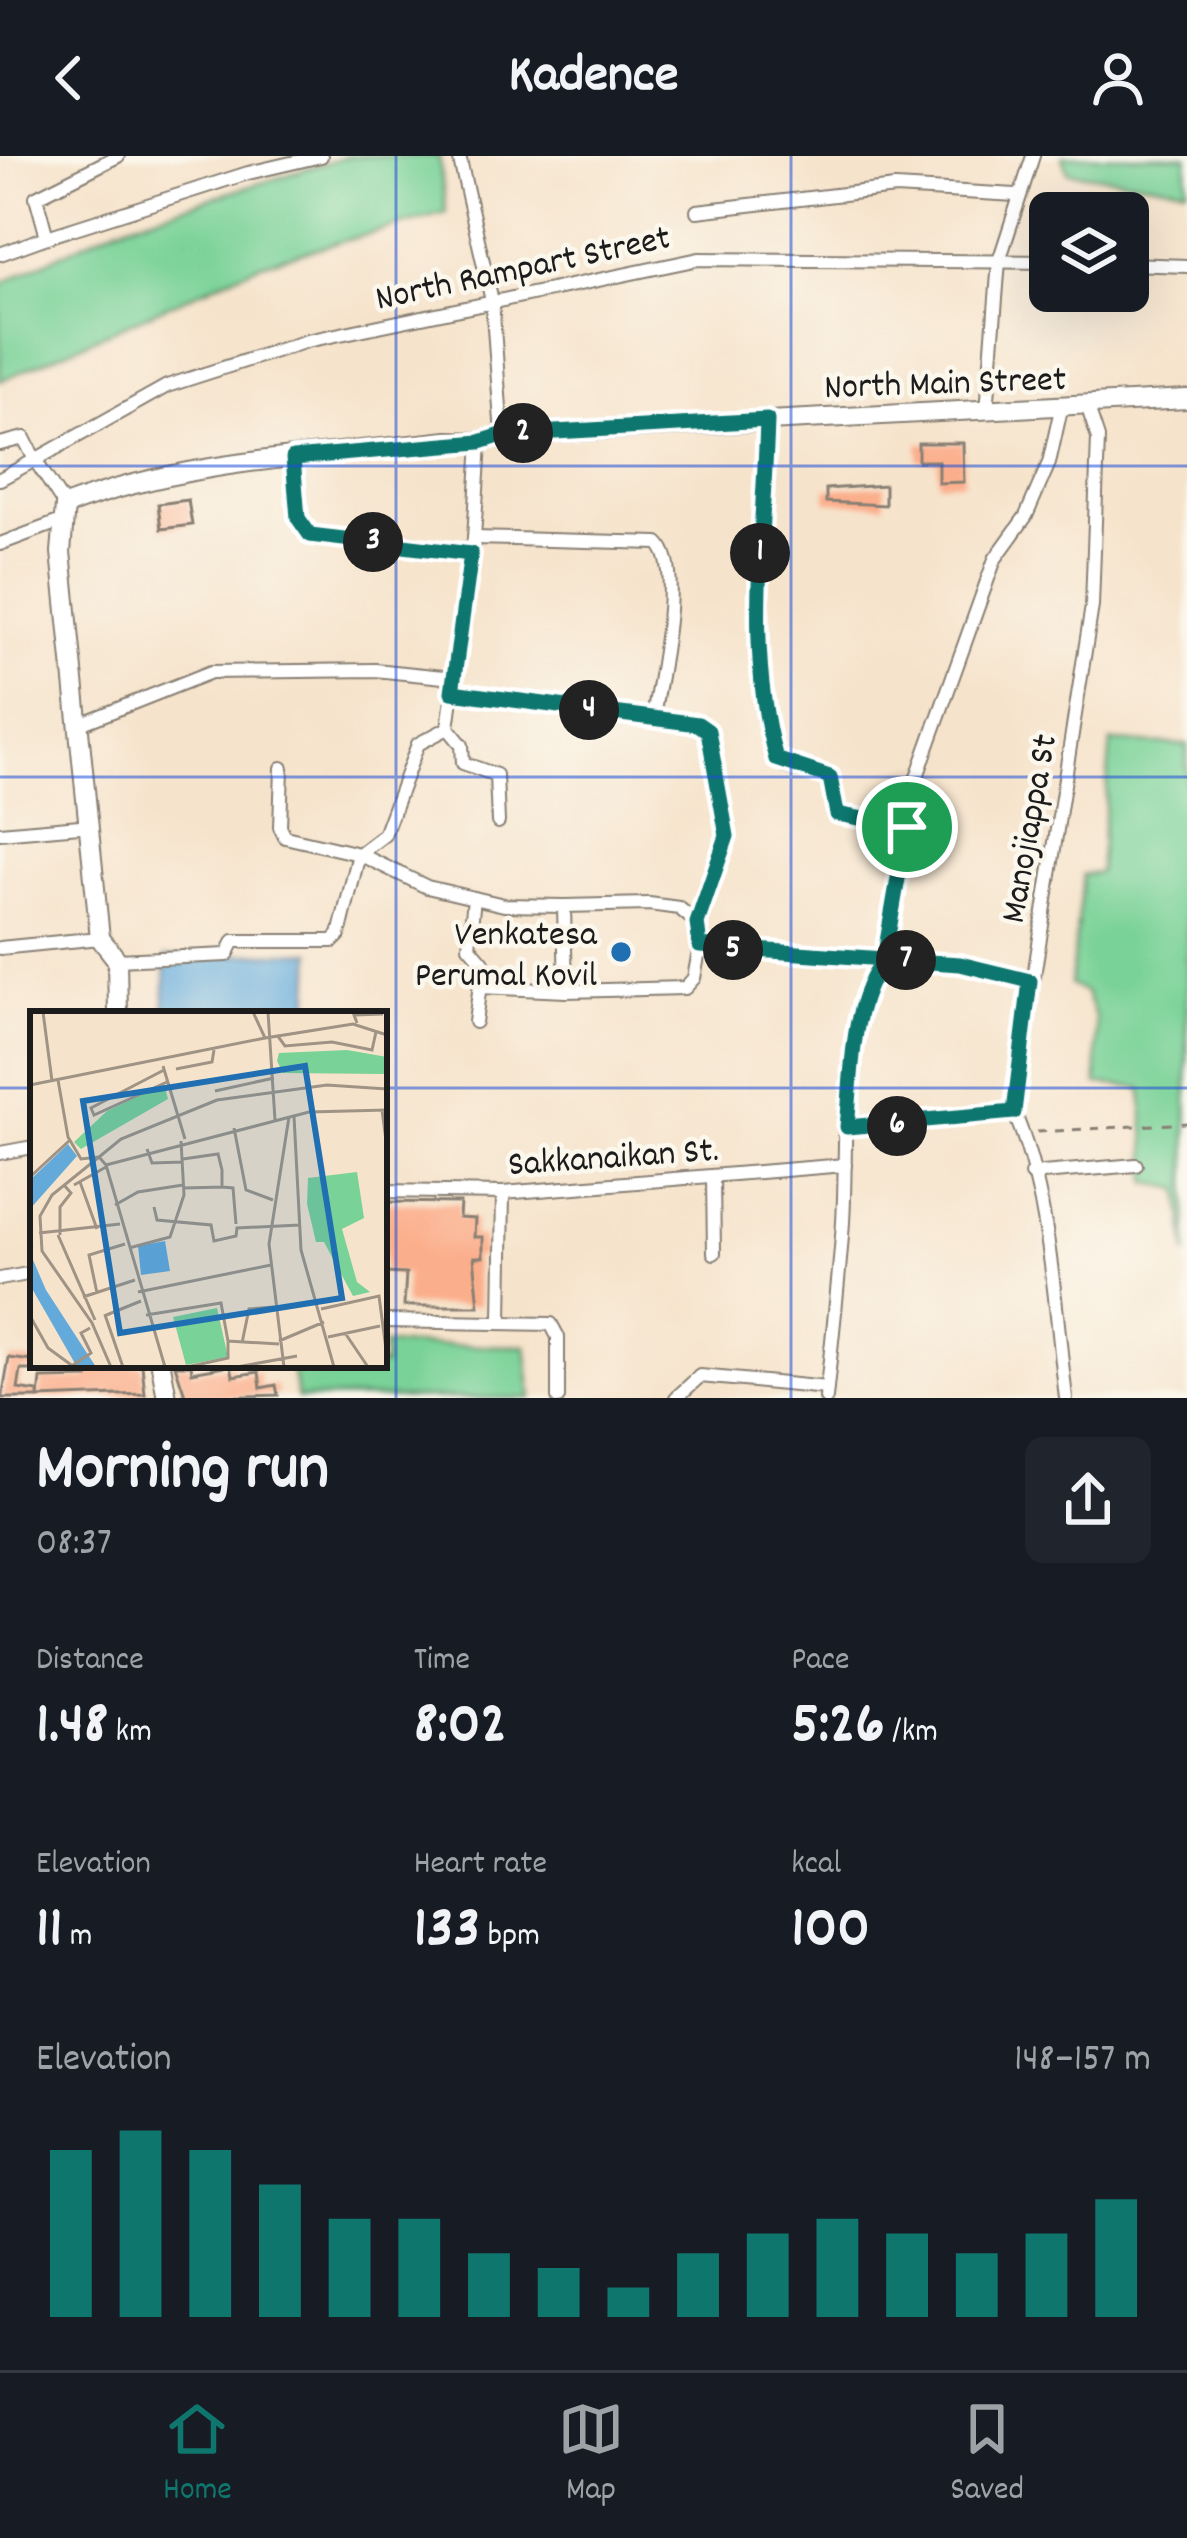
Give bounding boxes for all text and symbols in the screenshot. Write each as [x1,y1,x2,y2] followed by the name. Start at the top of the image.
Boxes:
[509,40,678,117] text: Kadence
[36,45,102,111] icon: back
[1085,45,1151,111] icon: person
[1029,192,1149,312] map controls
[1029,192,1149,312] button: layers
[371,214,675,328] street label: North Rampart Street
[823,356,1067,416] street label: North Main Street
[493,403,553,463] pin: 2
[516,409,530,456] text: 2
[343,512,403,572] pin: 3
[366,518,380,565] text: 3
[730,523,790,583] pin: 1
[756,529,764,576] text: 1
[559,680,619,740] pin: 4
[582,686,596,733] text: 4
[990,730,1074,928] street label: Manojiappa St
[856,776,958,878] pin
[874,794,940,860] icon: arrive
[415,911,598,1004] place label: Venkatesa Perumal Kovil
[703,920,763,980] pin: 5
[725,926,741,973] text: 5
[876,930,936,990] pin: 7
[900,936,912,983] text: 7
[608,939,634,965] marker: Venkatesa Perumal Kovil
[30,1011,387,1368] inset map
[867,1096,927,1156] pin: 6
[889,1102,905,1149] text: 6
[506,1127,720,1193] street label: Sakkanaikan St.
[36,1426,329,1520] text: Morning run
[1025,1437,1151,1563] button: share
[36,1518,112,1573] text: 08:37
[36,1638,144,1685] text: Distance
[414,1638,470,1685] text: Time
[791,1638,850,1685] text: Pace
[36,1685,108,1771] text: 1.48
[414,1685,507,1771] text: 8:02
[791,1685,885,1771] text: 5:26
[108,1710,152,1757] text: km
[885,1710,938,1757] text: /km
[36,1842,151,1889] text: Elevation
[414,1842,547,1889] text: Heart rate
[791,1842,841,1889] text: kcal
[36,1889,62,1975] text: 11
[414,1889,480,1975] text: 133
[791,1889,870,1975] text: 100
[62,1914,93,1961] text: m
[480,1914,540,1961] text: bpm
[36,2034,172,2089] text: Elevation
[1014,2034,1151,2089] text: 148–157 m
[163,2396,232,2515] tab: Home
[558,2396,624,2515] tab: Map
[950,2396,1024,2515] tab: Saved

